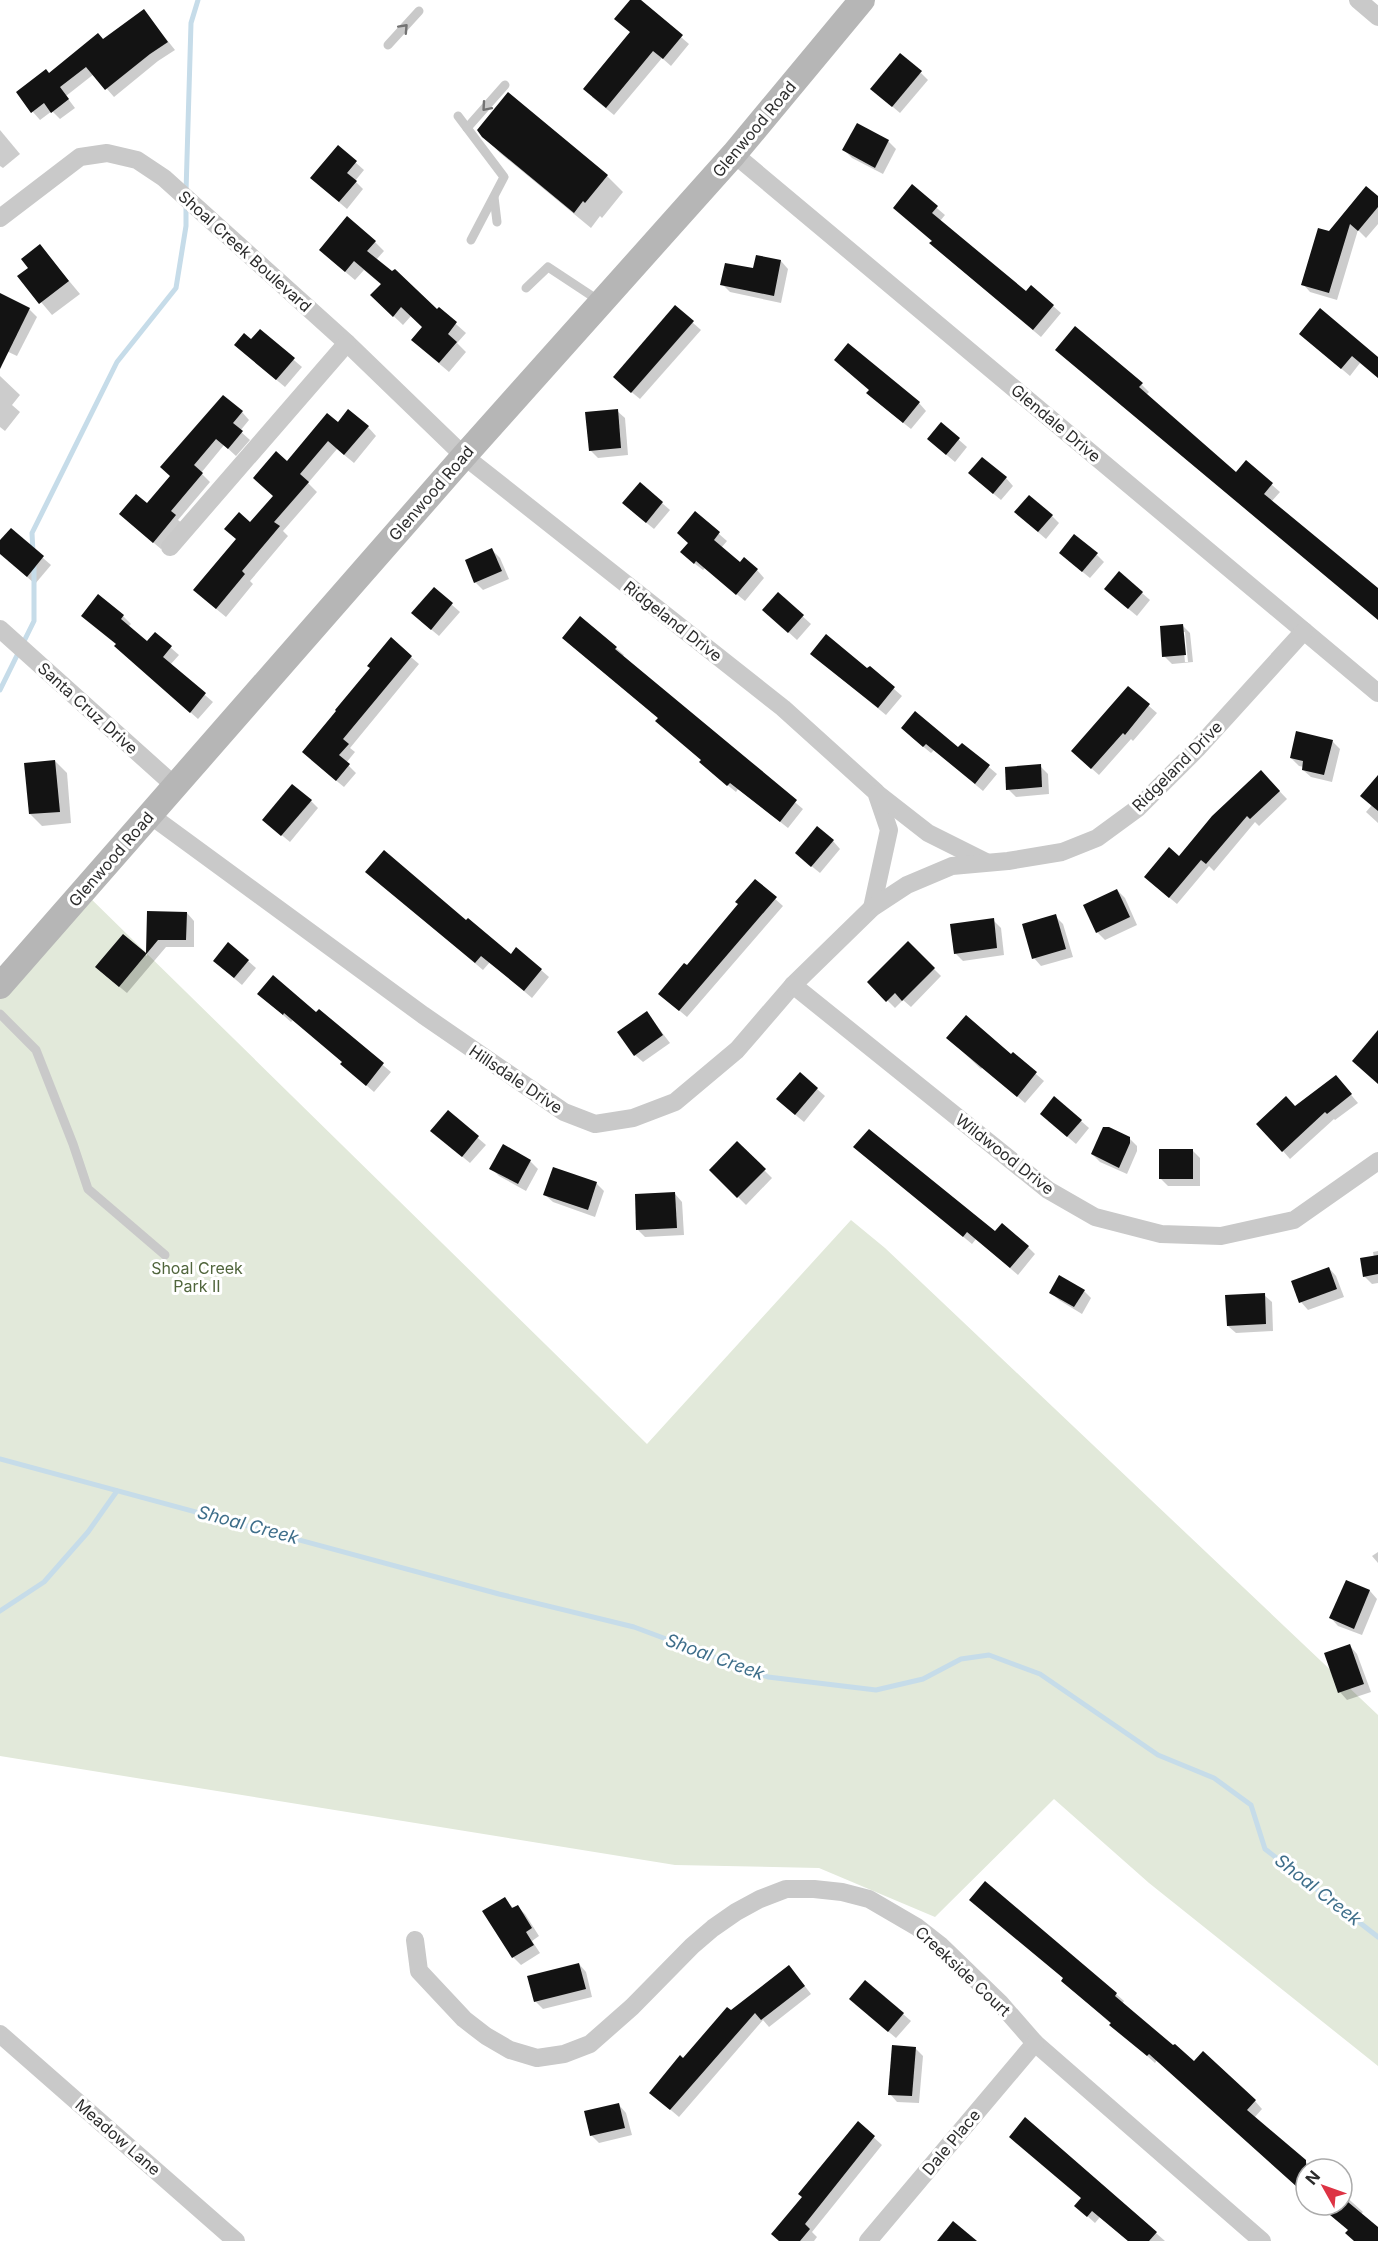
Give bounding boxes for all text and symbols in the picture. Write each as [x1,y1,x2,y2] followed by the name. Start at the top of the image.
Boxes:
[396,25,407,36] one-way arrow
[708,77,800,181] street label: Glenwood Road
[482,100,493,111] one-way arrow
[174,186,316,316] street label: Shoal Creek Boulevard
[1007,380,1105,466] street label: Glendale Drive
[384,441,478,545] street label: Glenwood Road
[620,576,726,666] street label: Ridgeland Drive
[34,658,142,758] street label: Santa Cruz Drive
[1128,717,1226,815] street label: Ridgeland Drive
[64,807,158,911] street label: Glenwood Road
[466,1040,566,1118] street label: Hillsdale Drive
[952,1109,1058,1199] street label: Wildwood Drive
[151,1258,243,1296] park label: Shoal Creek Park II
[195,1501,302,1548] water label: Shoal Creek
[663,1629,769,1685] water label: Shoal Creek
[1271,1849,1366,1930] water label: Shoal Creek
[911,1922,1015,2020] street label: Creekside Court
[71,2095,165,2179] street label: Meadow Lane
[918,2105,984,2179] street label: Dale Place
[1294,2157,1354,2217] north arrow
[1301,2166,1324,2188] text: N

